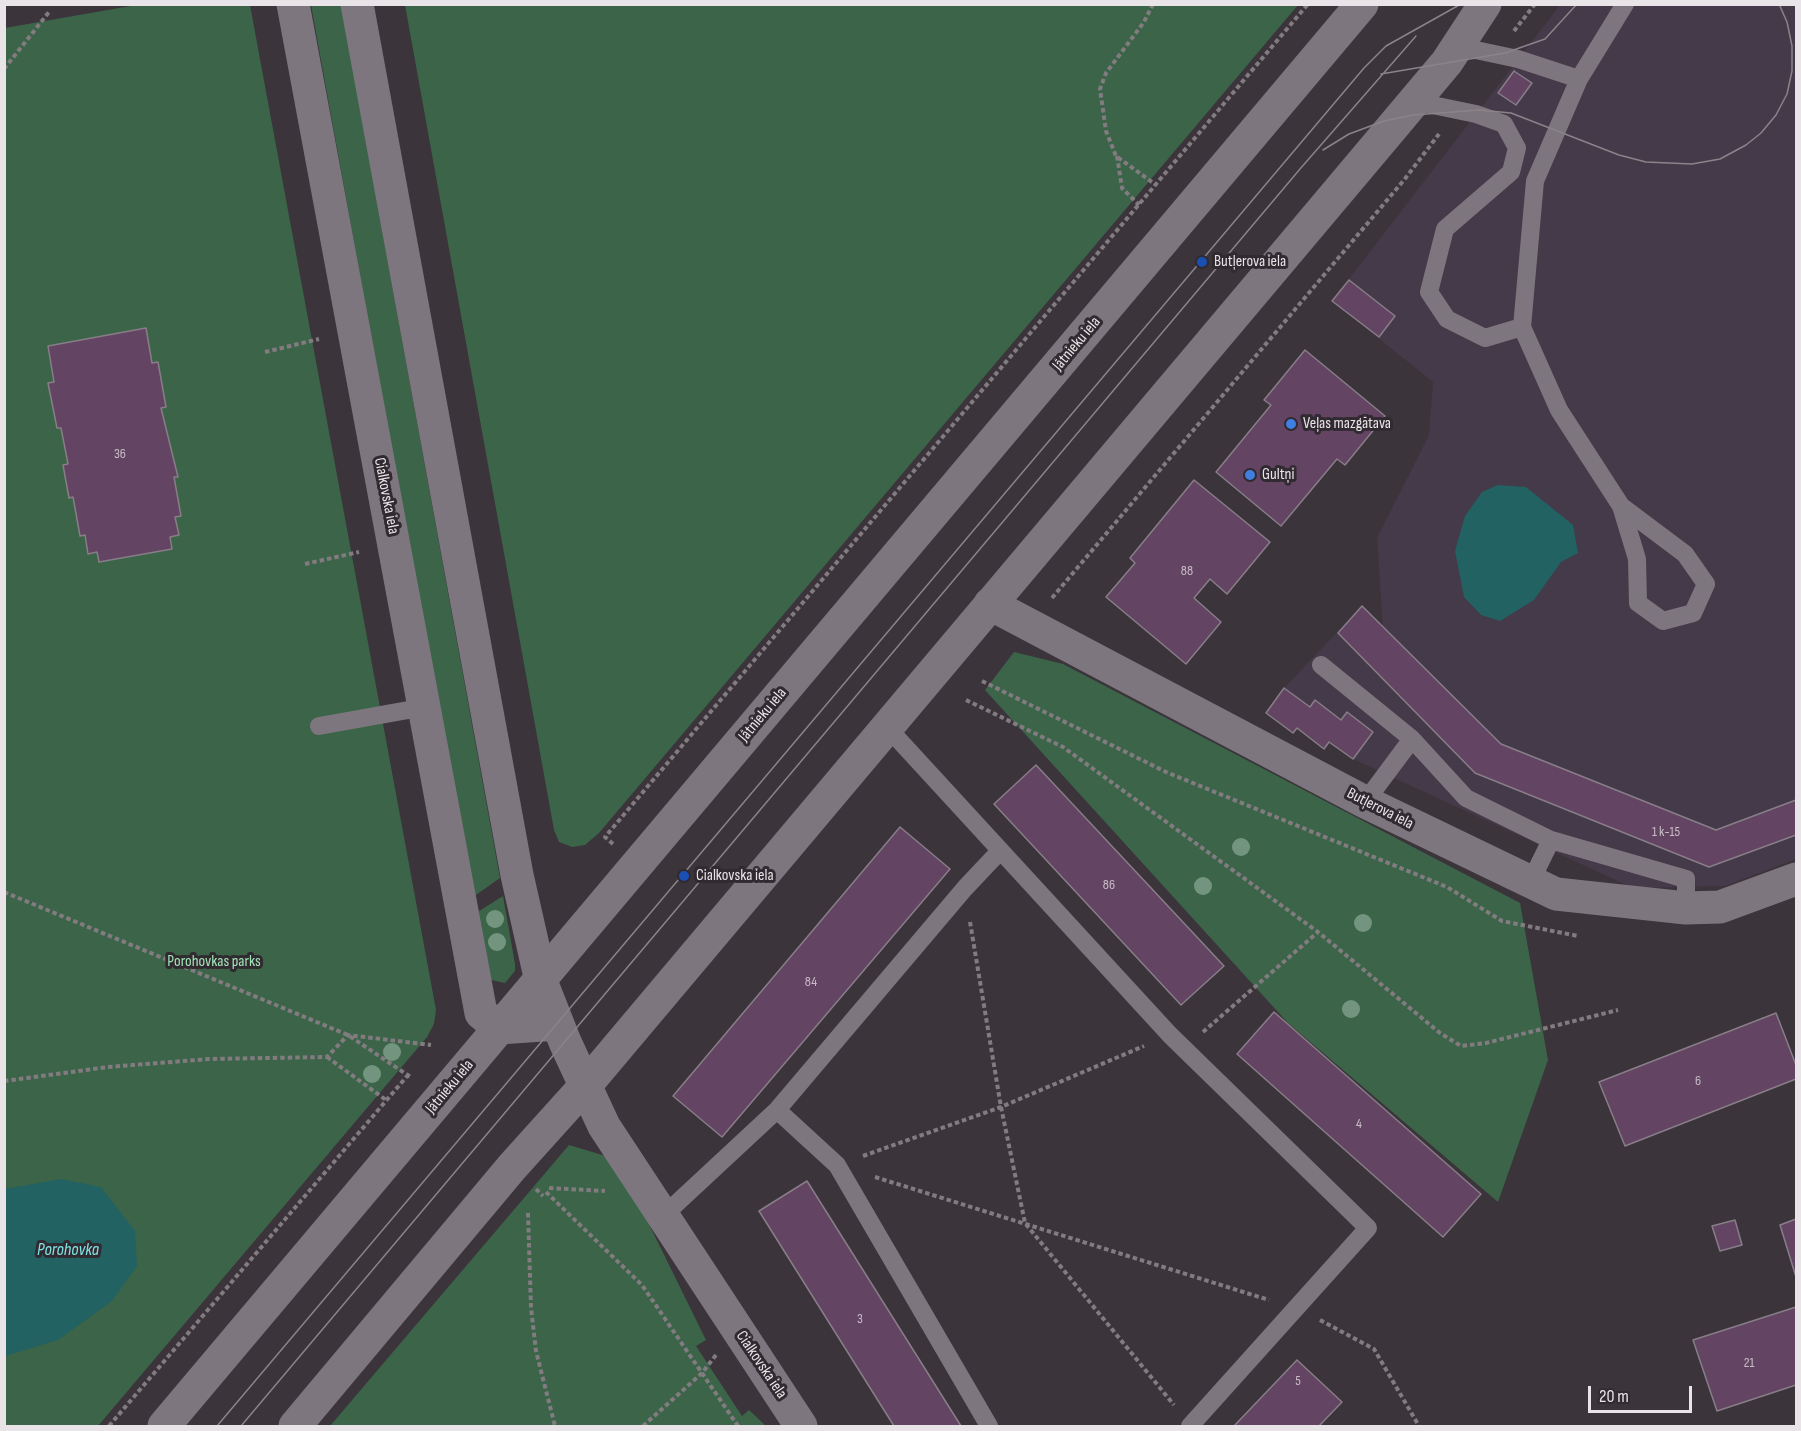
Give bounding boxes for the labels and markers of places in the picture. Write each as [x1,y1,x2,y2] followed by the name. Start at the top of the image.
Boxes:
[1214,252,1286,272] place label: Butļerova iela
[1195,255,1209,269] marker: Butļerova iela
[1303,414,1391,434] place label: Veļas mazgātava
[1284,417,1298,431] marker: Veļas mazgātava
[1262,465,1294,485] place label: Gultņi
[1243,468,1257,482] marker: Gultņi
[696,866,774,886] place label: Cialkovska iela
[677,869,691,883] marker: Cialkovska iela

